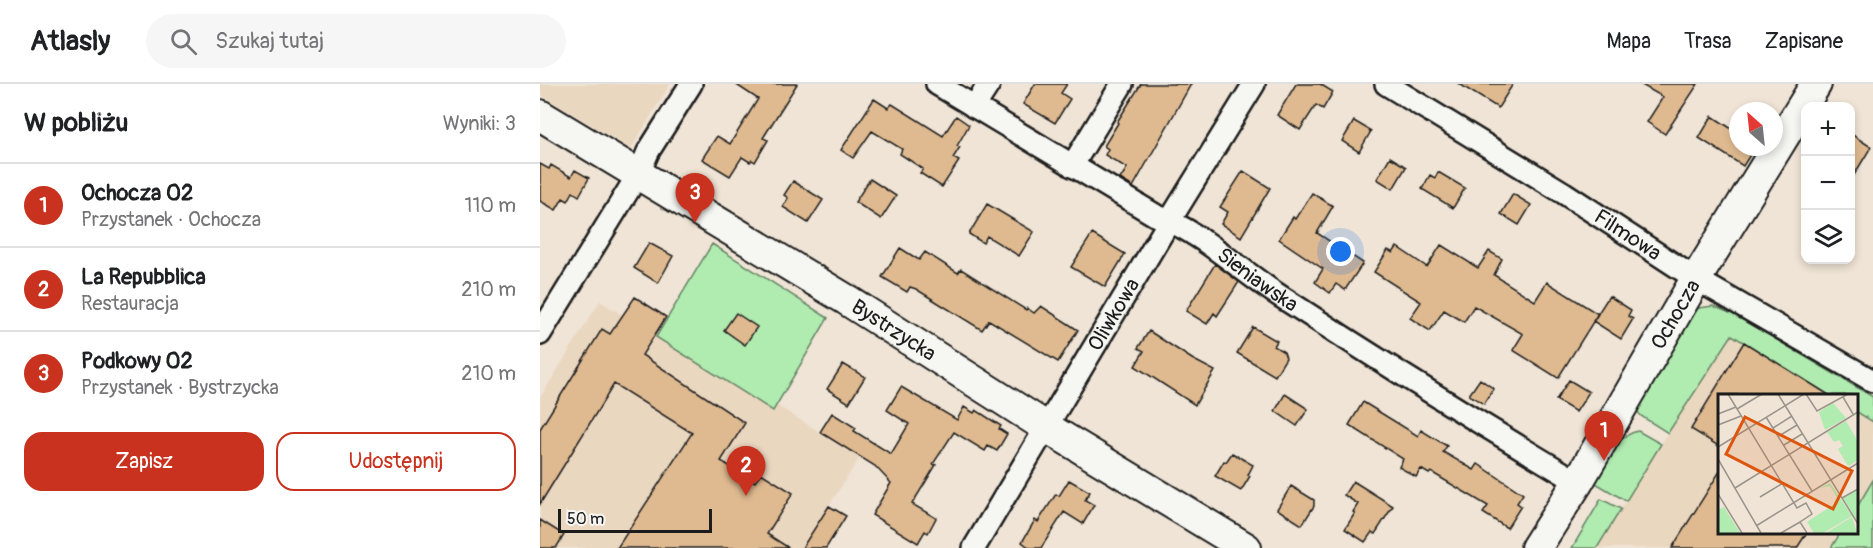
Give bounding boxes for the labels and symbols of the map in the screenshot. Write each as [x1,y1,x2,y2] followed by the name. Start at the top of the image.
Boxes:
[1729,102,1783,156] north arrow
[676,174,714,223] pin: 3
[1589,203,1667,266] street label: Filmowa
[1326,237,1355,266] your location
[1212,241,1303,318] street label: Sieniawska
[1081,273,1146,356] street label: Oliwkowa
[1644,275,1706,354] street label: Ochocza
[846,293,941,367] street label: Bystrzycka
[1718,394,1858,533] inset map
[1584,412,1624,461] pin: 1
[726,446,766,496] pin: 2
[558,506,712,534] scale bar

